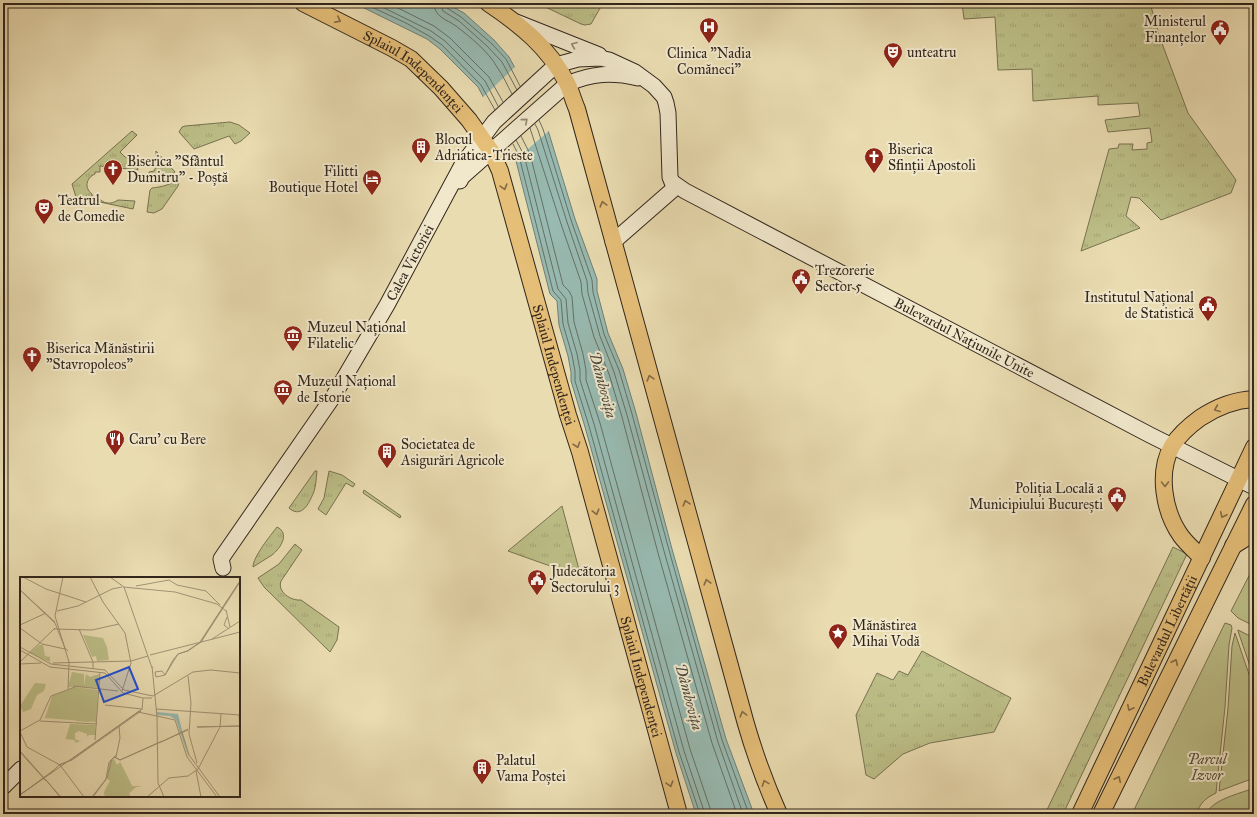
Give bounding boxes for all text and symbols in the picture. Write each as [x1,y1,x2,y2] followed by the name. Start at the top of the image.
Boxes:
[1144,13,1207,46] place label: Ministerul Finanțelor
[334,15,342,23] one-way arrow
[698,16,720,44] hospital icon: Clinica "Nadia Comăneci"
[1209,18,1231,46] public building icon: Ministerul Finanțelor
[360,27,467,117] street label: Splaiul Independenței
[570,41,577,49] one-way arrow
[882,41,904,69] theatre icon: unteatru
[907,44,957,61] place label: unteatru
[667,45,751,78] place label: Clinica "Nadia Comăneci"
[521,119,528,126] one-way arrow
[434,131,533,164] place label: Blocul Adriatica-Trieste
[410,136,432,164] building icon: Blocul Adriatica-Trieste
[888,141,976,174] place label: Biserica Sfinții Apostoli
[863,146,885,174] church icon: Biserica Sfinții Apostoli
[127,153,228,186] place label: Biserica "Sfântul Dumitru" - Poștă
[102,158,124,186] church icon: Biserica "Sfântul Dumitru" - Poștă
[269,163,358,197] place label: Filitti Boutique Hotel
[361,168,383,196] hotel icon: Filitti Boutique Hotel
[499,184,508,191] one-way arrow
[58,192,125,225] place label: Teatrul de Comedie
[33,197,55,225] theatre icon: Teatrul de Comedie
[599,201,607,207] one-way arrow
[383,222,438,304] street label: Calea Victoriei
[815,262,875,295] place label: Trezorerie Sector 5
[790,267,812,295] public building icon: Trezorerie Sector 5
[1084,289,1194,322] place label: Institutul Național de Statistică
[891,294,1037,382] street label: Bulevardul Națiunile Unite
[1197,294,1219,322] public building icon: Institutul Național de Statistică
[529,302,579,428] street label: Splaiul Independenței
[307,319,406,352] place label: Muzeul Național Filatelic
[282,324,304,352] museum icon: Muzeul Național Filatelic
[46,340,155,373] place label: Biserica Mănăstirii "Stavropoleos"
[21,345,43,373] church icon: Biserica Mănăstirii "Stavropoleos"
[585,350,621,420] water label: Dâmbovița
[297,373,396,406] place label: Muzeul Național de Istorie
[646,374,655,381] one-way arrow
[272,378,294,406] museum icon: Muzeul Național de Istorie
[1213,405,1220,413] one-way arrow
[104,428,126,456] restaurant icon: Caru' cu Bere
[129,431,206,448] place label: Caru' cu Bere
[400,436,505,469] place label: Societatea de Asigurări Agricole
[376,441,398,469] building icon: Societatea de Asigurări Agricole
[573,441,581,448] one-way arrow
[969,480,1103,513] place label: Poliția Locală a Municipiului București
[1161,481,1169,487] one-way arrow
[1106,485,1128,513] public building icon: Poliția Locală a Municipiului București
[682,499,690,506] one-way arrow
[591,508,600,515] one-way arrow
[1220,511,1228,518] one-way arrow
[549,563,619,596] place label: Judecătoria Sectorului 3
[526,568,548,596] public building icon: Judecătoria Sectorului 3
[1134,572,1201,689] street label: Bulevardul Libertății
[20,577,240,797] inset map
[704,579,712,585] one-way arrow
[616,614,666,739] street label: Splaiul Independenței
[852,617,920,650] place label: Mănăstirea Mihai Vodă
[827,622,849,650] place icon: Mănăstirea Mihai Vodă
[1170,659,1178,666] one-way arrow
[671,662,707,732] water label: Dâmbovița
[1128,704,1135,711] one-way arrow
[739,711,748,718] one-way arrow
[1187,751,1228,784] park label: Parcul Izvor
[495,752,566,785] place label: Palatul Vama Poștei
[471,757,493,785] building icon: Palatul Vama Poștei
[1113,776,1121,783] one-way arrow
[762,779,770,786] one-way arrow
[665,780,674,787] one-way arrow

